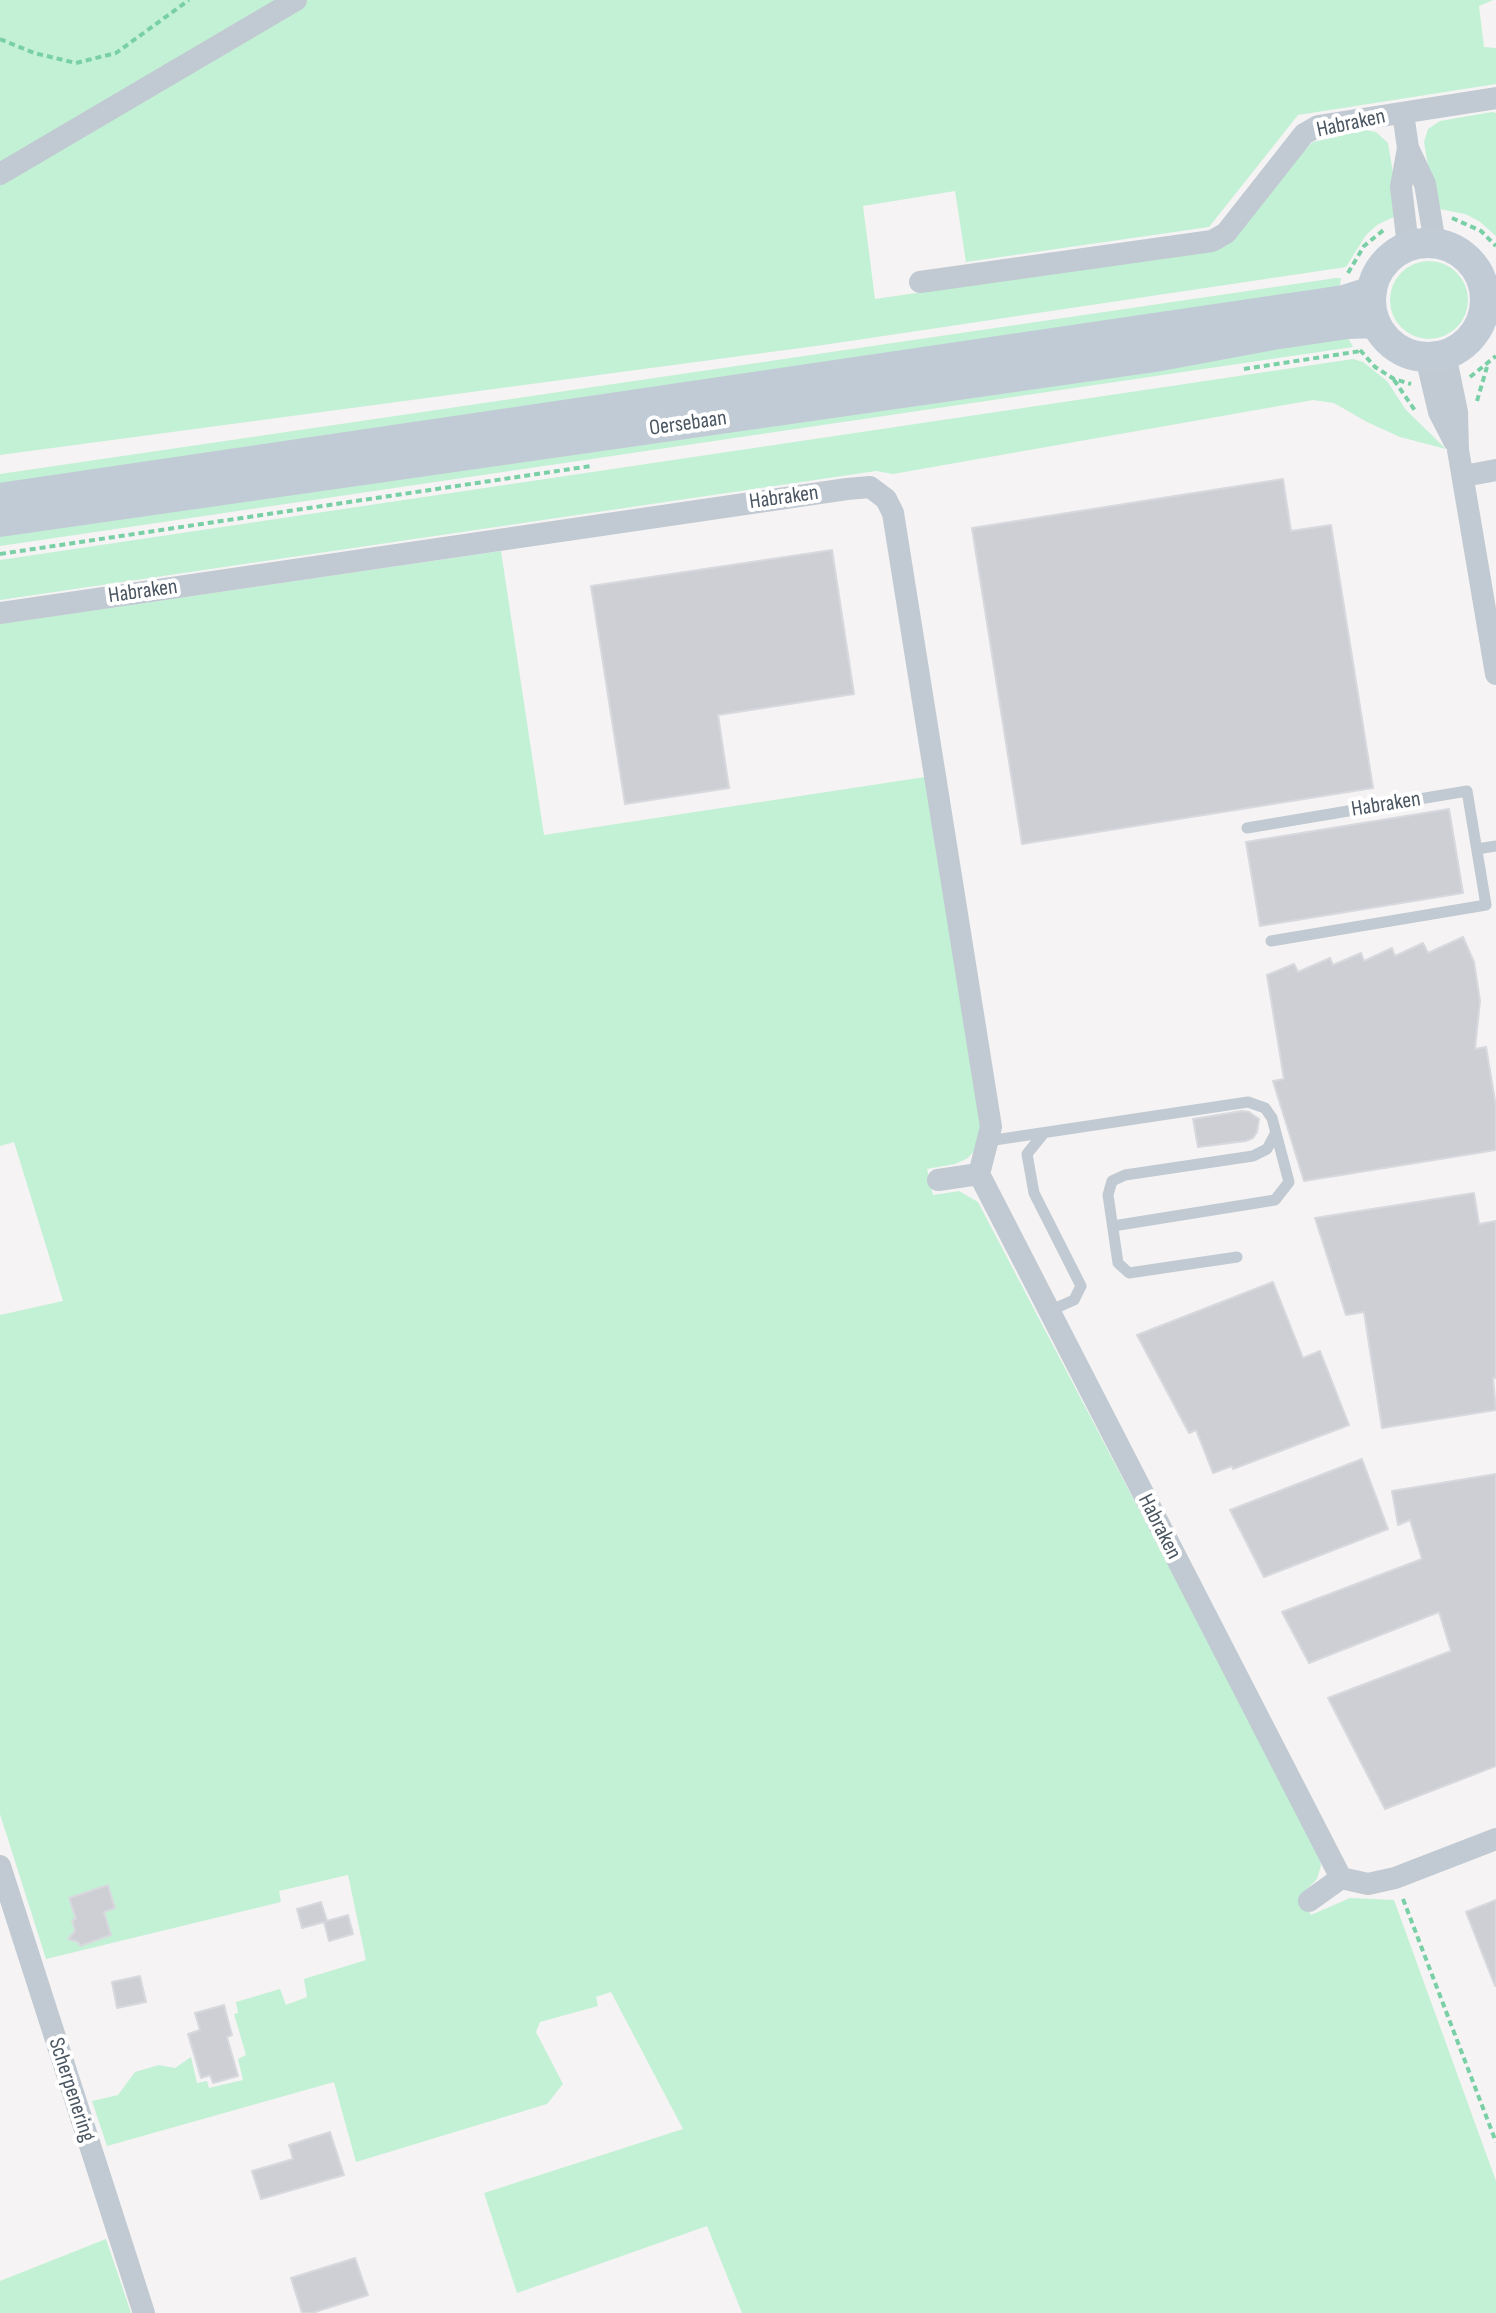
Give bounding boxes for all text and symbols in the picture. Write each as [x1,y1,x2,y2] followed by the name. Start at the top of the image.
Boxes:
[1314,104,1388,144] street label: Habraken
[648,406,728,442] street label: Oersebaan
[748,480,820,516] street label: Habraken
[107,574,179,610] street label: Habraken
[1350,787,1422,823] street label: Habraken
[1131,1490,1187,1564] street label: Habraken
[42,2035,100,2145] street label: Scherpenering

